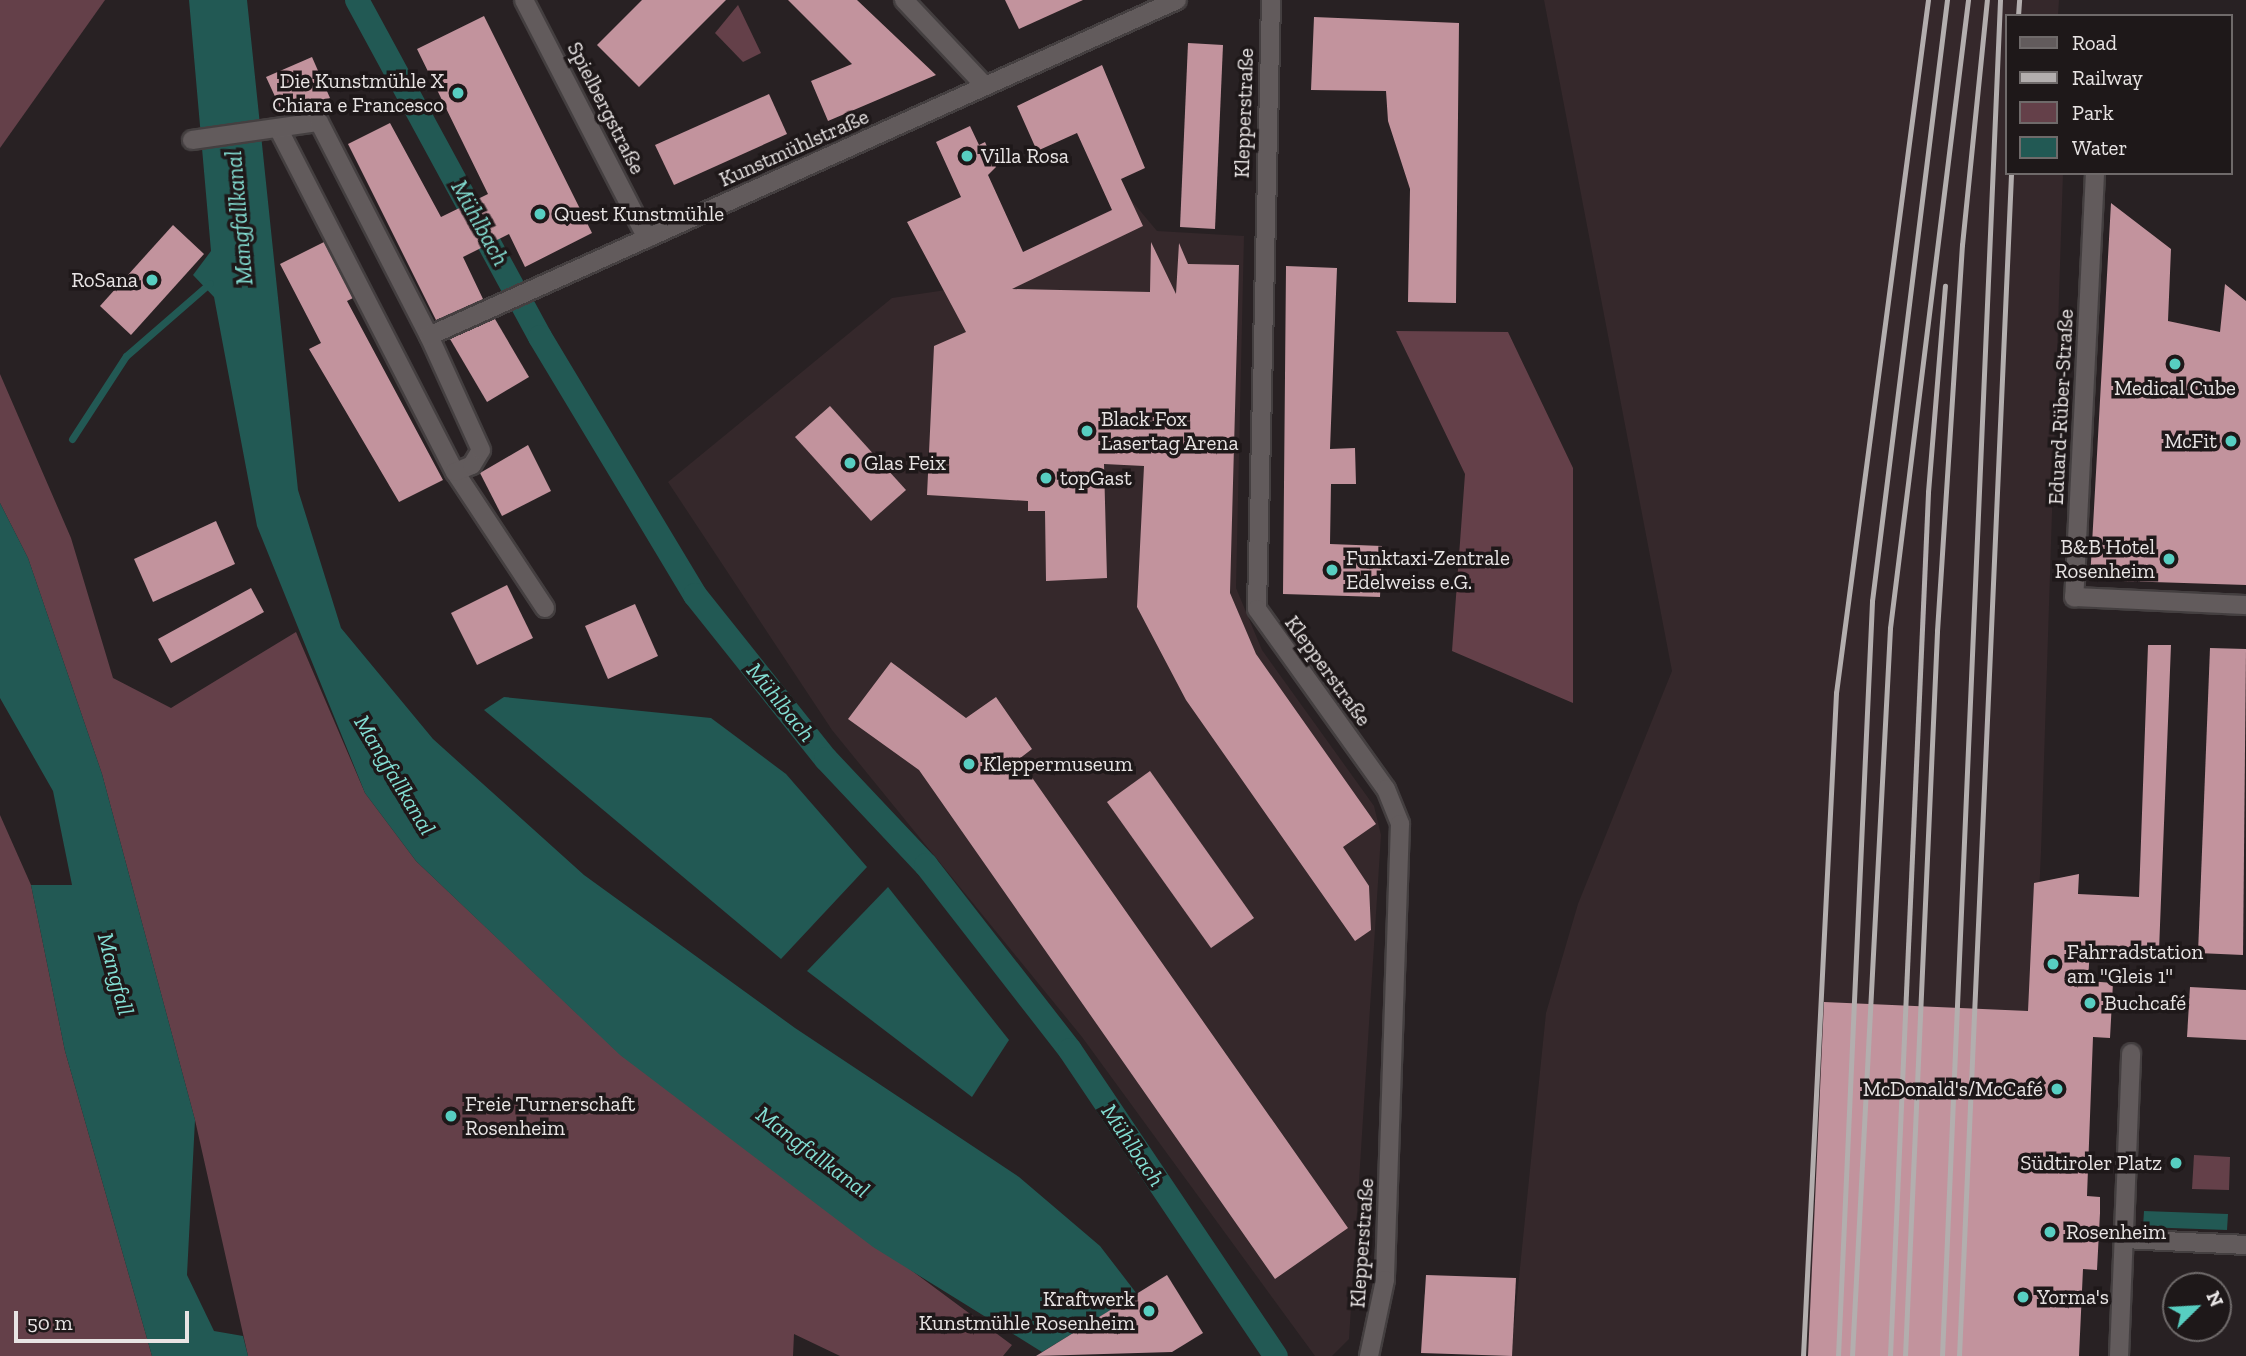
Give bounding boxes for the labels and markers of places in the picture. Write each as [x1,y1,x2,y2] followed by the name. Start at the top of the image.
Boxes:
[272,68,444,118] place label: Die Kunstmühle X Chiara e Francesco
[450,85,466,101] marker: Die Kunstmühle X Chiara e Francesco
[981,143,1069,169] place label: Villa Rosa
[959,148,975,164] marker: Villa Rosa
[554,201,724,227] place label: Quest Kunstmühle
[532,206,548,222] marker: Quest Kunstmühle
[71,267,138,293] place label: RoSana
[144,272,160,288] marker: RoSana
[2167,356,2183,372] marker: Medical Cube
[2114,375,2236,401] place label: Medical Cube
[1101,406,1239,456] place label: Black Fox Lasertag Arena
[1079,423,1095,439] marker: Black Fox Lasertag Arena
[2164,428,2217,454] place label: McFit
[2223,433,2239,449] marker: McFit
[864,450,946,476] place label: Glas Feix
[842,455,858,471] marker: Glas Feix
[1060,465,1132,491] place label: topGast
[1038,470,1054,486] marker: topGast
[2055,534,2155,584] place label: B&B Hotel Rosenheim
[1346,545,1510,595] place label: Funktaxi-Zentrale Edelweiss e.G.
[2161,551,2177,567] marker: B&B Hotel Rosenheim
[1324,562,1340,578] marker: Funktaxi-Zentrale Edelweiss e.G.
[983,751,1133,777] place label: Kleppermuseum
[961,756,977,772] marker: Kleppermuseum
[2067,939,2203,989] place label: Fahrradstation am "Gleis 1"
[2045,956,2061,972] marker: Fahrradstation am "Gleis 1"
[2104,990,2186,1016] place label: Buchcafé
[2082,995,2098,1011] marker: Buchcafé
[1863,1076,2043,1102] place label: McDonald's/McCafé
[2049,1081,2065,1097] marker: McDonald's/McCafé
[465,1091,636,1141] place label: Freie Turnerschaft Rosenheim
[443,1108,459,1124] marker: Freie Turnerschaft Rosenheim
[2020,1150,2162,1176] place label: Südtiroler Platz
[2168,1155,2184,1171] marker: Südtiroler Platz
[2066,1219,2166,1245] place label: Rosenheim
[2040,1222,2060,1242] marker: Rosenheim
[2037,1284,2109,1310] place label: Yorma's
[919,1286,1135,1336] place label: Kraftwerk Kunstmühle Rosenheim
[2015,1289,2031,1305] marker: Yorma's
[1141,1303,1157,1319] marker: Kraftwerk Kunstmühle Rosenheim

